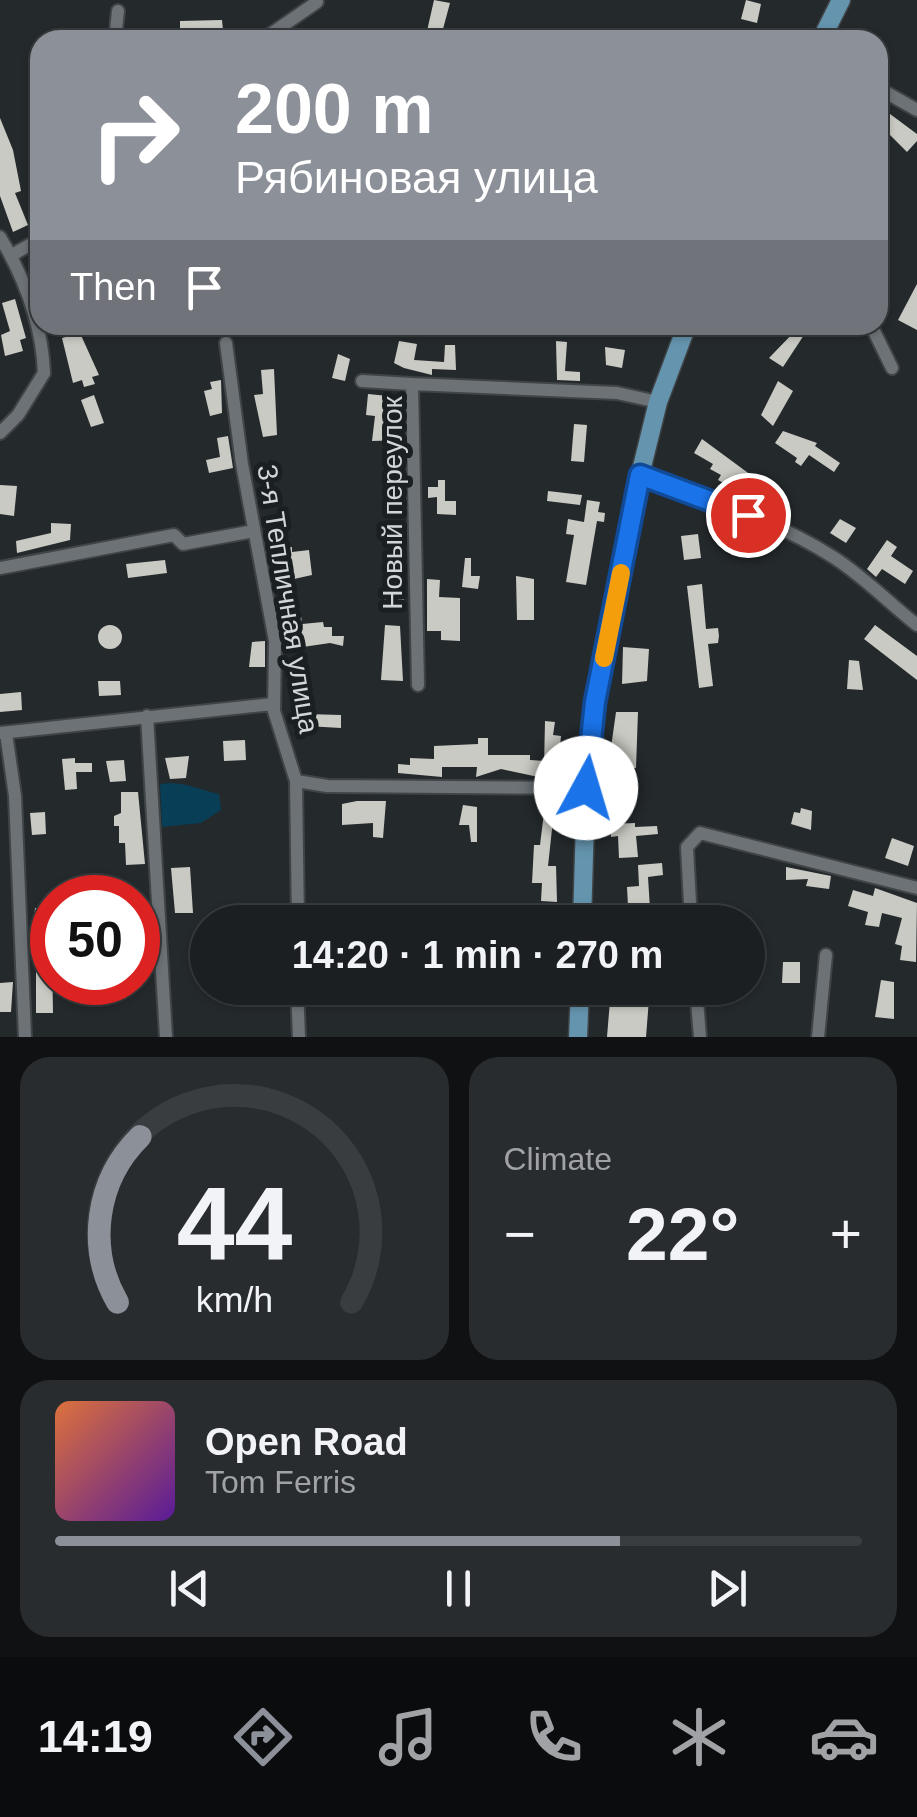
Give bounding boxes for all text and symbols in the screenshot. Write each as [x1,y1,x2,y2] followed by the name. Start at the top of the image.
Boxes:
[70,70,200,200] icon: right
[235,70,433,148] text: 200 m
[235,152,598,203] text: Рябиновая улица
[177,260,232,315] icon: arrive
[70,266,157,308] text: Then
[377,395,408,610] street label: Новый переулок
[251,462,325,736] street label: 3-я Тепличная улица
[706,473,791,558] pin
[721,488,776,543] icon: arrive
[534,736,638,840] position arrow
[30,875,160,1005] speed limit sign: 50
[292,934,663,976] text: 14:20 · 1 min · 270 m
[504,1141,612,1177] text: Climate
[176,1166,292,1282] text: 44
[626,1192,739,1276] text: 22°
[504,1203,536,1265] text: −
[830,1203,862,1265] text: +
[196,1280,273,1320] text: km/h
[205,1421,408,1463] text: Open Road
[205,1464,356,1500] text: Tom Ferris
[162,1561,217,1616] icon: previous
[431,1561,486,1616] icon: pause
[700,1561,755,1616] icon: next
[228,1702,298,1772] icon: directions
[373,1702,443,1772] icon: music
[519,1702,589,1772] icon: phone
[664,1702,734,1772] icon: climate
[809,1702,879,1772] icon: car
[38,1711,153,1762] text: 14:19

